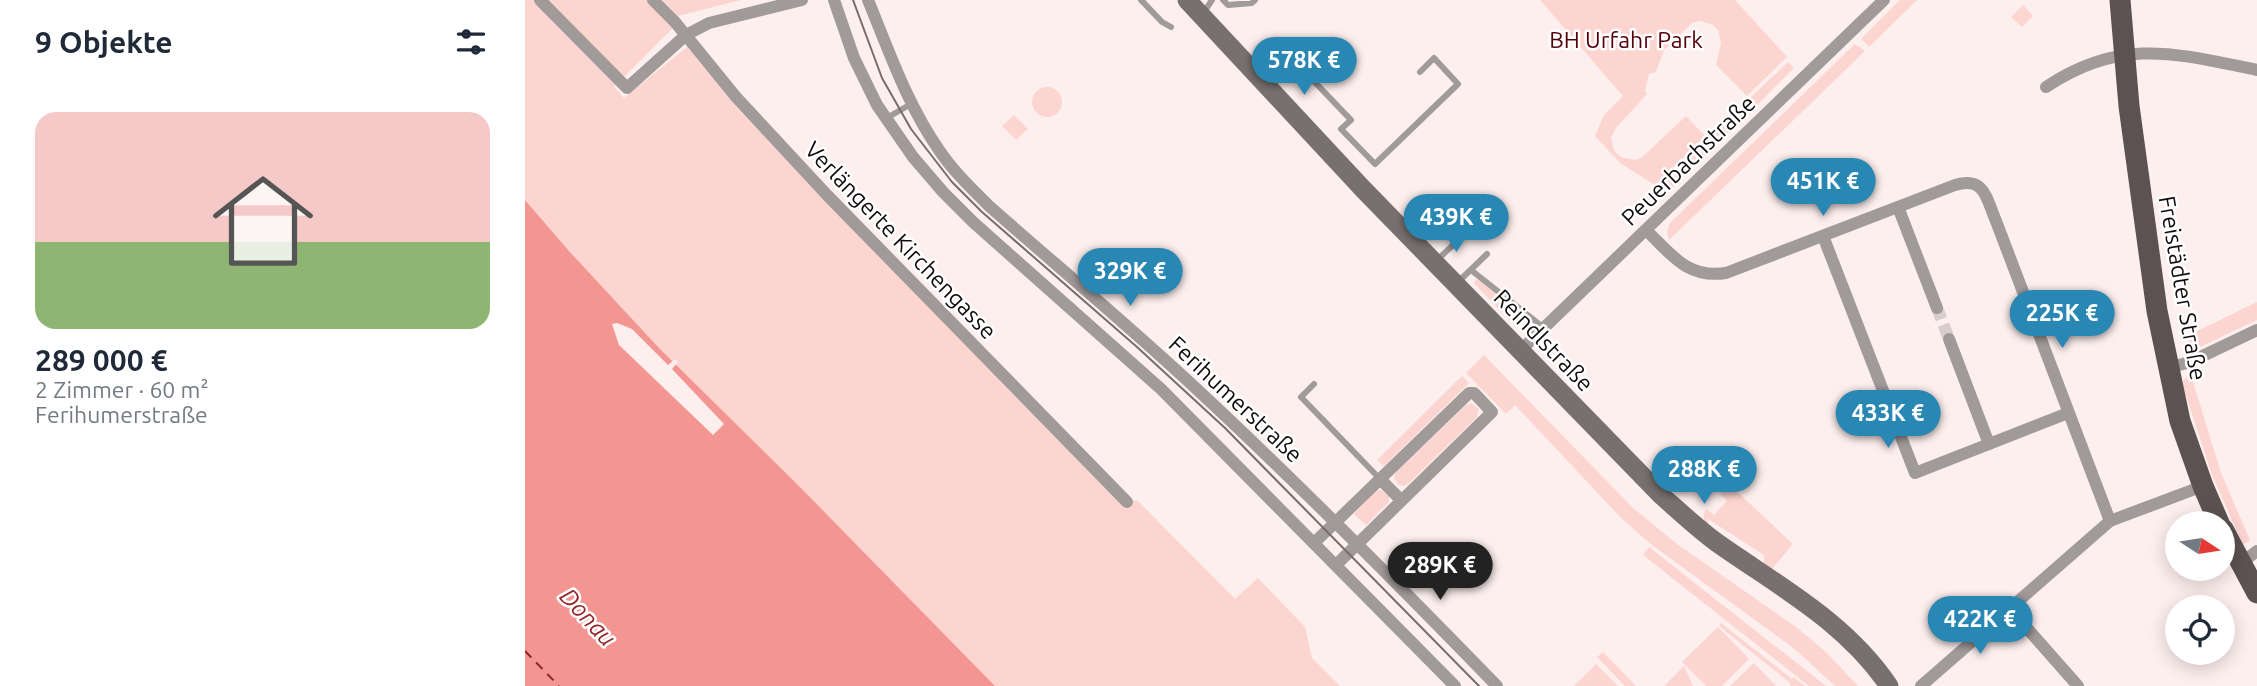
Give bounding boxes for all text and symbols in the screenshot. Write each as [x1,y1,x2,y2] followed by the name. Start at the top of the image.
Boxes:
[452,23,490,61] icon: filters
[35,25,173,59] text: 9 Objekte
[1549,27,1703,52] park label: BH Urfahr Park
[1247,38,1361,97] pin: 578K €
[1268,47,1340,72] text: 578K €
[1616,90,1760,230] street label: Peuerbachstraße
[800,136,1002,344] street label: Verlängerte Kirchengasse
[200,158,326,284] icon: home
[1766,158,1880,218] pin: 451K €
[1787,168,1859,193] text: 451K €
[1399,194,1513,254] pin: 439K €
[2154,194,2212,382] street label: Freistädter Straße
[1420,204,1492,229] text: 439K €
[1073,248,1187,308] pin: 329K €
[1094,258,1166,283] text: 329K €
[1489,284,1599,396] street label: Reindlstraße
[2005,290,2119,350] pin: 225K €
[2026,300,2098,325] text: 225K €
[1164,331,1308,467] street label: Ferihumerstraße
[35,343,168,377] text: 289 000 €
[35,377,209,402] text: 2 Zimmer · 60 m²
[1831,391,1945,450] pin: 433K €
[1852,400,1924,425] text: 433K €
[35,402,208,427] text: Ferihumerstraße
[1647,447,1761,506] pin: 288K €
[1668,456,1740,481] text: 288K €
[2165,511,2235,581] north arrow
[2165,511,2235,665] map controls
[1383,542,1497,602] pin: 289K €
[1404,552,1476,577] text: 289K €
[555,583,621,652] water label: Donau
[2165,595,2235,665] button: locate
[1923,596,2037,656] pin: 422K €
[1944,606,2016,631] text: 422K €

